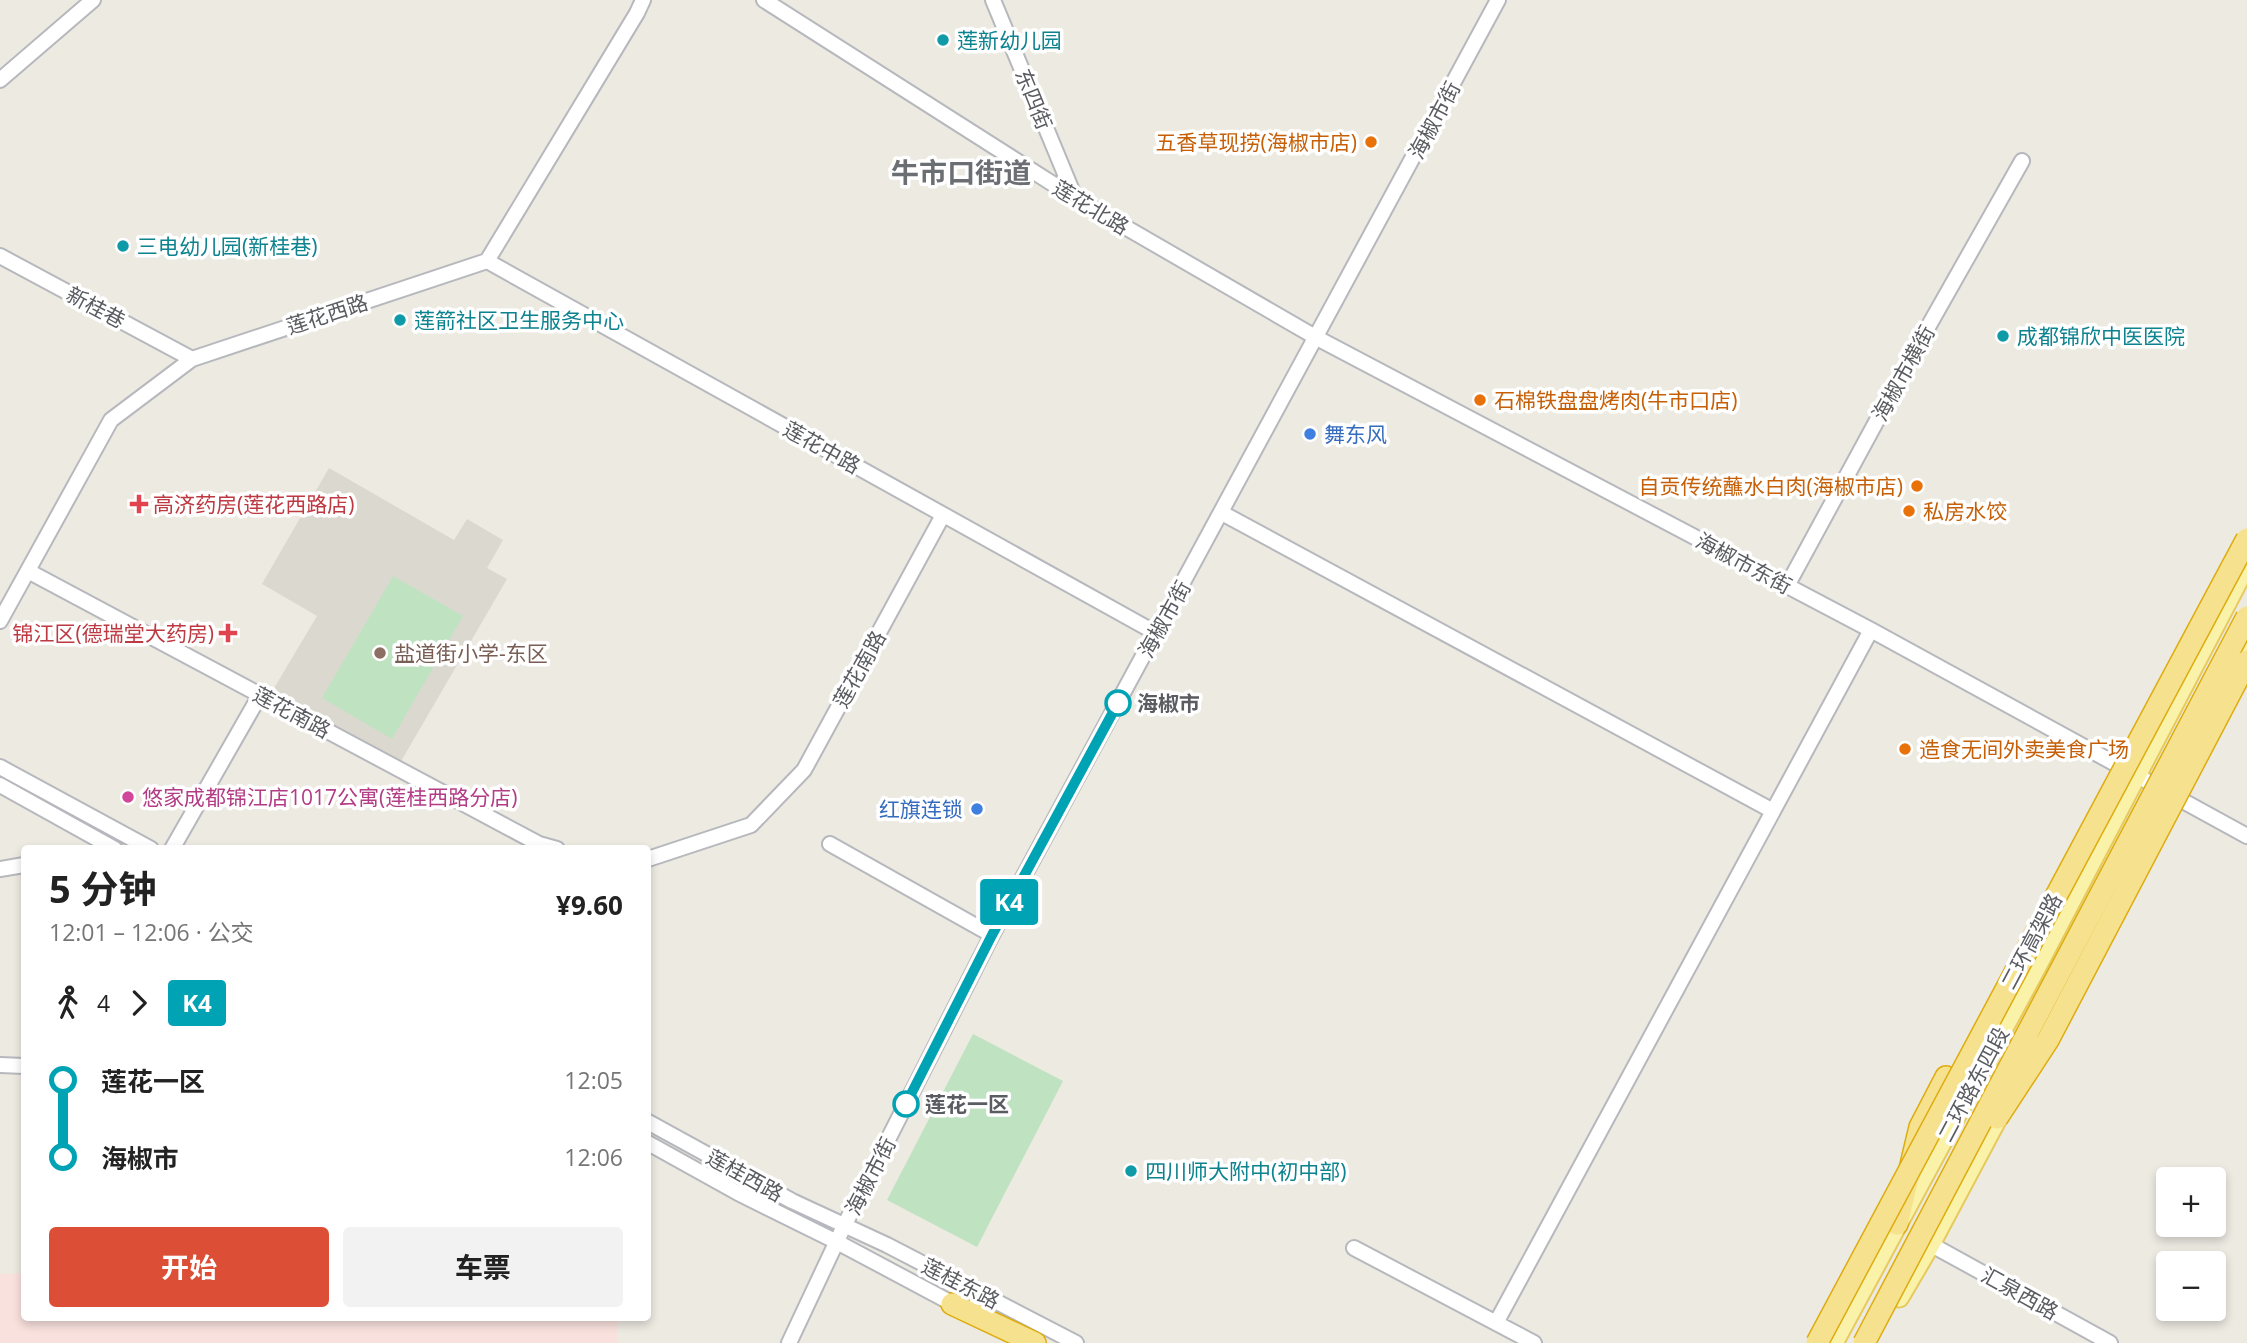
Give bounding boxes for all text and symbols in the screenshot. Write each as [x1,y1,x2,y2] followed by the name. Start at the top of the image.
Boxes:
[957,26,1062,54] place label: 莲新幼儿园
[935,32,951,48] marker: 莲新幼儿园
[1009,65,1059,133] street label: 东四街
[1402,76,1466,164] street label: 海椒市街
[1156,128,1357,156] place label: 五香草现捞(海椒市店)
[1363,134,1379,150] marker: 五香草现捞(海椒市店)
[891,153,1031,191] district label: 牛市口街道
[1048,173,1134,241] street label: 莲花北路
[137,232,317,260] place label: 三电幼儿园(新桂巷)
[115,238,131,254] marker: 三电幼儿园(新桂巷)
[62,280,130,334] street label: 新桂巷
[283,288,371,340] street label: 莲花西路
[414,306,624,334] place label: 莲箭社区卫生服务中心
[392,312,408,328] marker: 莲箭社区卫生服务中心
[1865,320,1941,426] street label: 海椒市横街
[2017,322,2185,350] place label: 成都锦欣中医医院
[1995,328,2011,344] marker: 成都锦欣中医医院
[1494,386,1737,414] place label: 石棉铁盘盘烤肉(牛市口店)
[1472,392,1488,408] marker: 石棉铁盘盘烤肉(牛市口店)
[778,414,866,480] street label: 莲花中路
[1324,420,1387,448] place label: 舞东风
[1302,426,1318,442] marker: 舞东风
[1639,472,1903,500] place label: 自贡传统蘸水白肉(海椒市店)
[1909,478,1925,494] marker: 自贡传统蘸水白肉(海椒市店)
[153,490,354,518] place label: 高济药房(莲花西路店)
[131,496,147,512] marker: 高济药房(莲花西路店)
[1923,497,2007,525] place label: 私房水饺
[1901,503,1917,519] marker: 私房水饺
[1691,526,1797,600] street label: 海椒市东街
[1131,575,1197,663] street label: 海椒市街
[13,619,214,647] place label: 锦江区(德瑞堂大药房)
[220,625,236,641] marker: 锦江区(德瑞堂大药房)
[826,625,892,713] street label: 莲花南路
[394,639,548,667] place label: 盐道街小学-东区
[372,645,388,661] marker: 盐道街小学-东区
[248,680,336,744] street label: 莲花南路
[1137,689,1200,717] place label: 海椒市
[1105,690,1131,716] marker: 海椒市
[1919,735,2129,763] place label: 造食无间外卖美食广场
[1897,741,1913,757] marker: 造食无间外卖美食广场
[142,783,517,811] place label: 悠家成都锦江店1017公寓(莲桂西路分店)
[120,789,136,805] marker: 悠家成都锦江店1017公寓(莲桂西路分店)
[879,795,963,823] place label: 红旗连锁
[969,801,985,817] marker: 红旗连锁
[49,862,157,914] text: 5 分钟
[978,879,1040,925] line badge: K4
[994,885,1024,918] text: K4
[556,887,623,923] text: ¥9.60
[1994,888,2068,994] street label: 二环高架路
[49,916,254,948] text: 12:01 – 12:06 · 公交
[49,984,87,1022] icon: walk
[120,984,158,1022] icon: forward
[182,986,212,1019] text: K4
[97,987,110,1019] text: 4
[1931,1022,2015,1146] street label: 二环路东四段
[101,1063,205,1099] text: 莲花一区
[564,1064,623,1096] text: 12:05
[925,1090,1009,1118] place label: 莲花一区
[893,1091,919,1117] marker: 莲花一区
[838,1132,902,1220] street label: 海椒市街
[101,1140,179,1176] text: 海椒市
[564,1141,623,1173] text: 12:06
[701,1142,789,1208] street label: 莲桂西路
[1145,1157,1346,1185] place label: 四川师大附中(初中部)
[1123,1163,1139,1179] marker: 四川师大附中(初中部)
[2156,1167,2226,1321] map controls
[2156,1167,2226,1237] button: +
[49,1227,329,1307] button: 开始
[343,1227,623,1307] button: 车票
[917,1251,1005,1315] street label: 莲桂东路
[2156,1251,2226,1321] button: −
[1976,1260,2064,1326] street label: 汇泉西路

